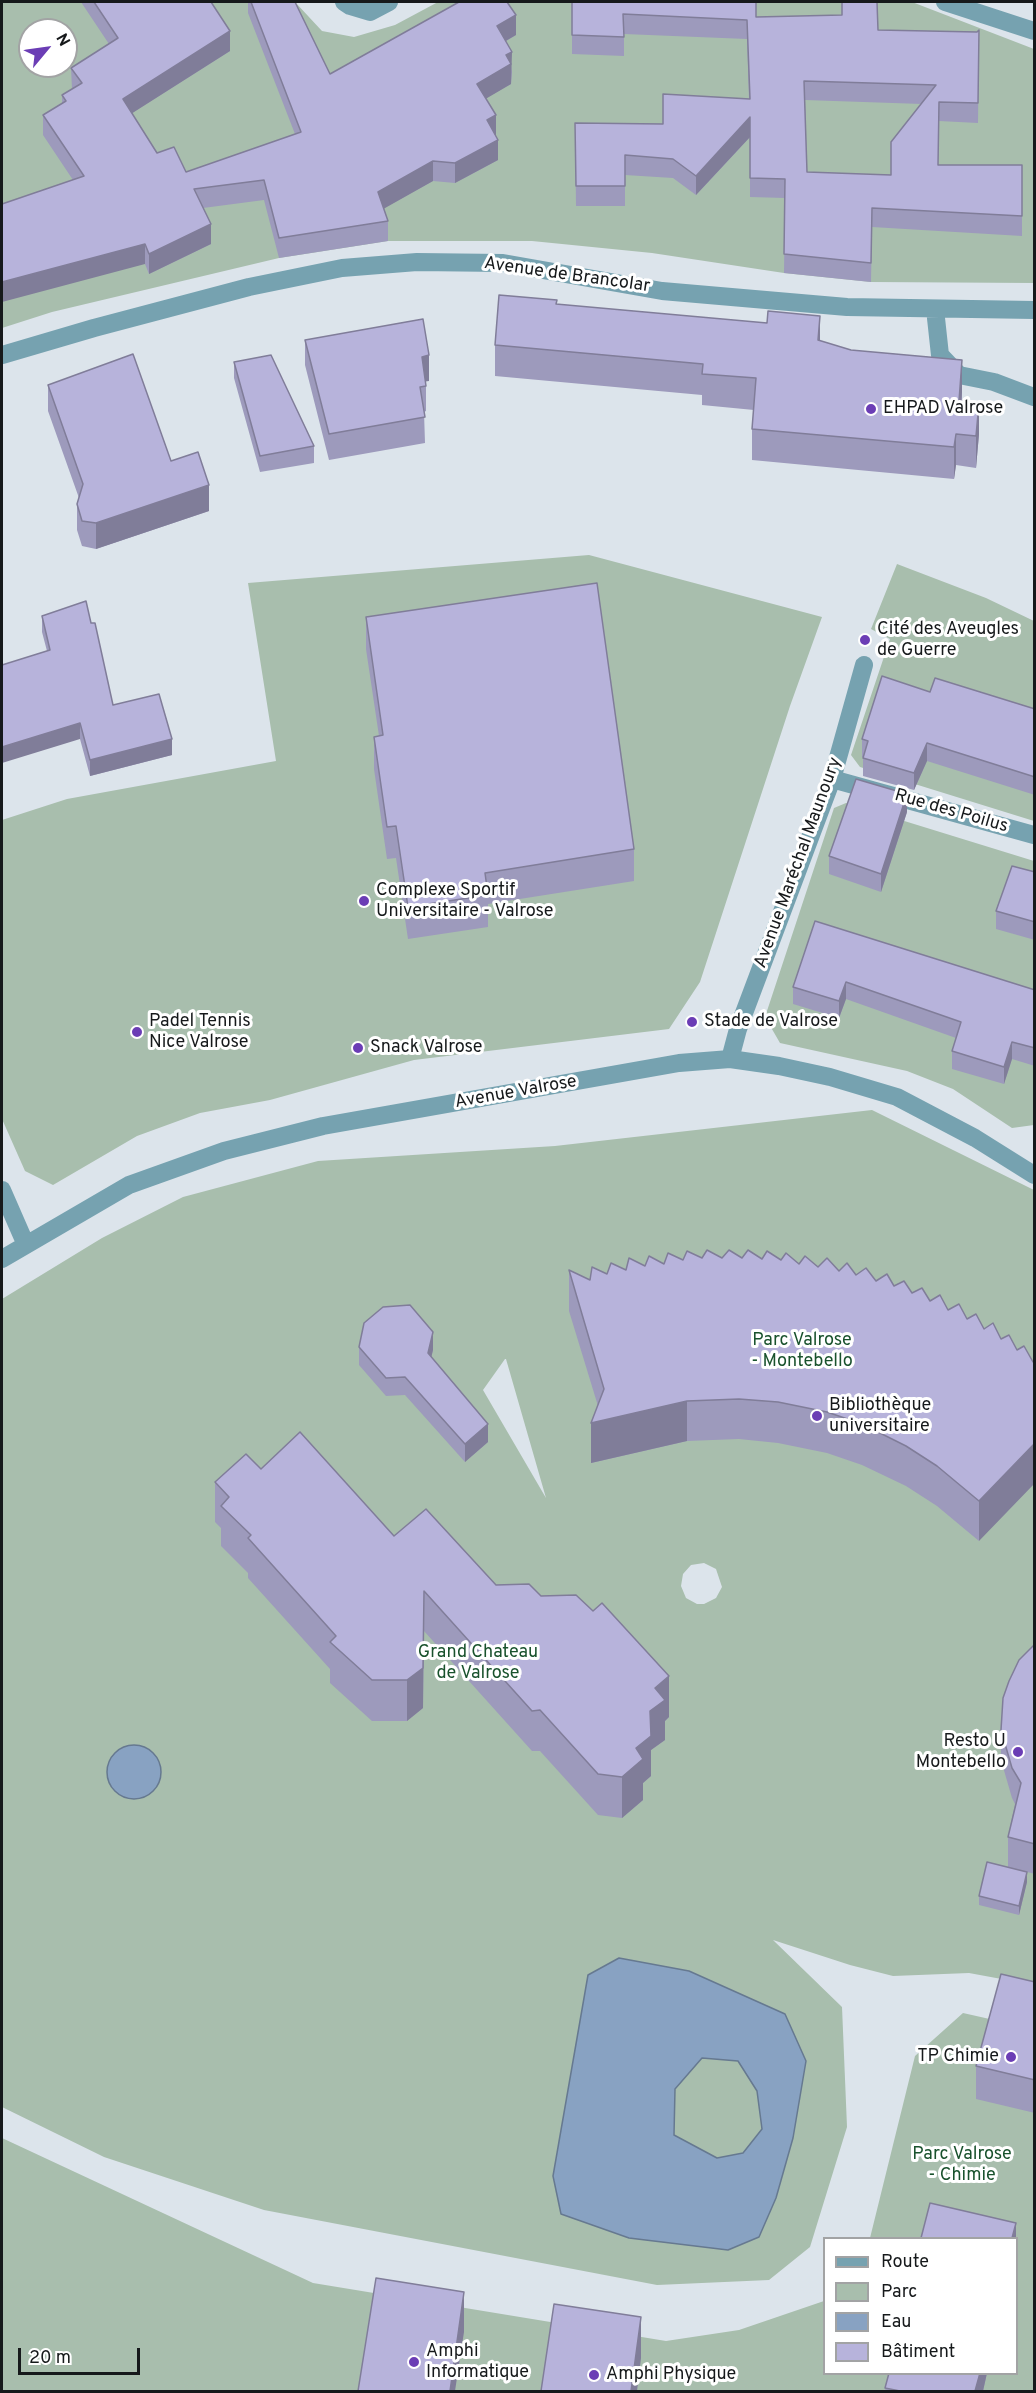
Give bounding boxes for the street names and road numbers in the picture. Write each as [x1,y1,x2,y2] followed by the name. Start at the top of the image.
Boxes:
[483,254,651,298] street label: Avenue de Brancolar
[751,755,847,971] street label: Avenue Maréchal Maunoury
[892,785,1010,839] street label: Rue des Poilus
[453,1072,579,1114] street label: Avenue Valrose

